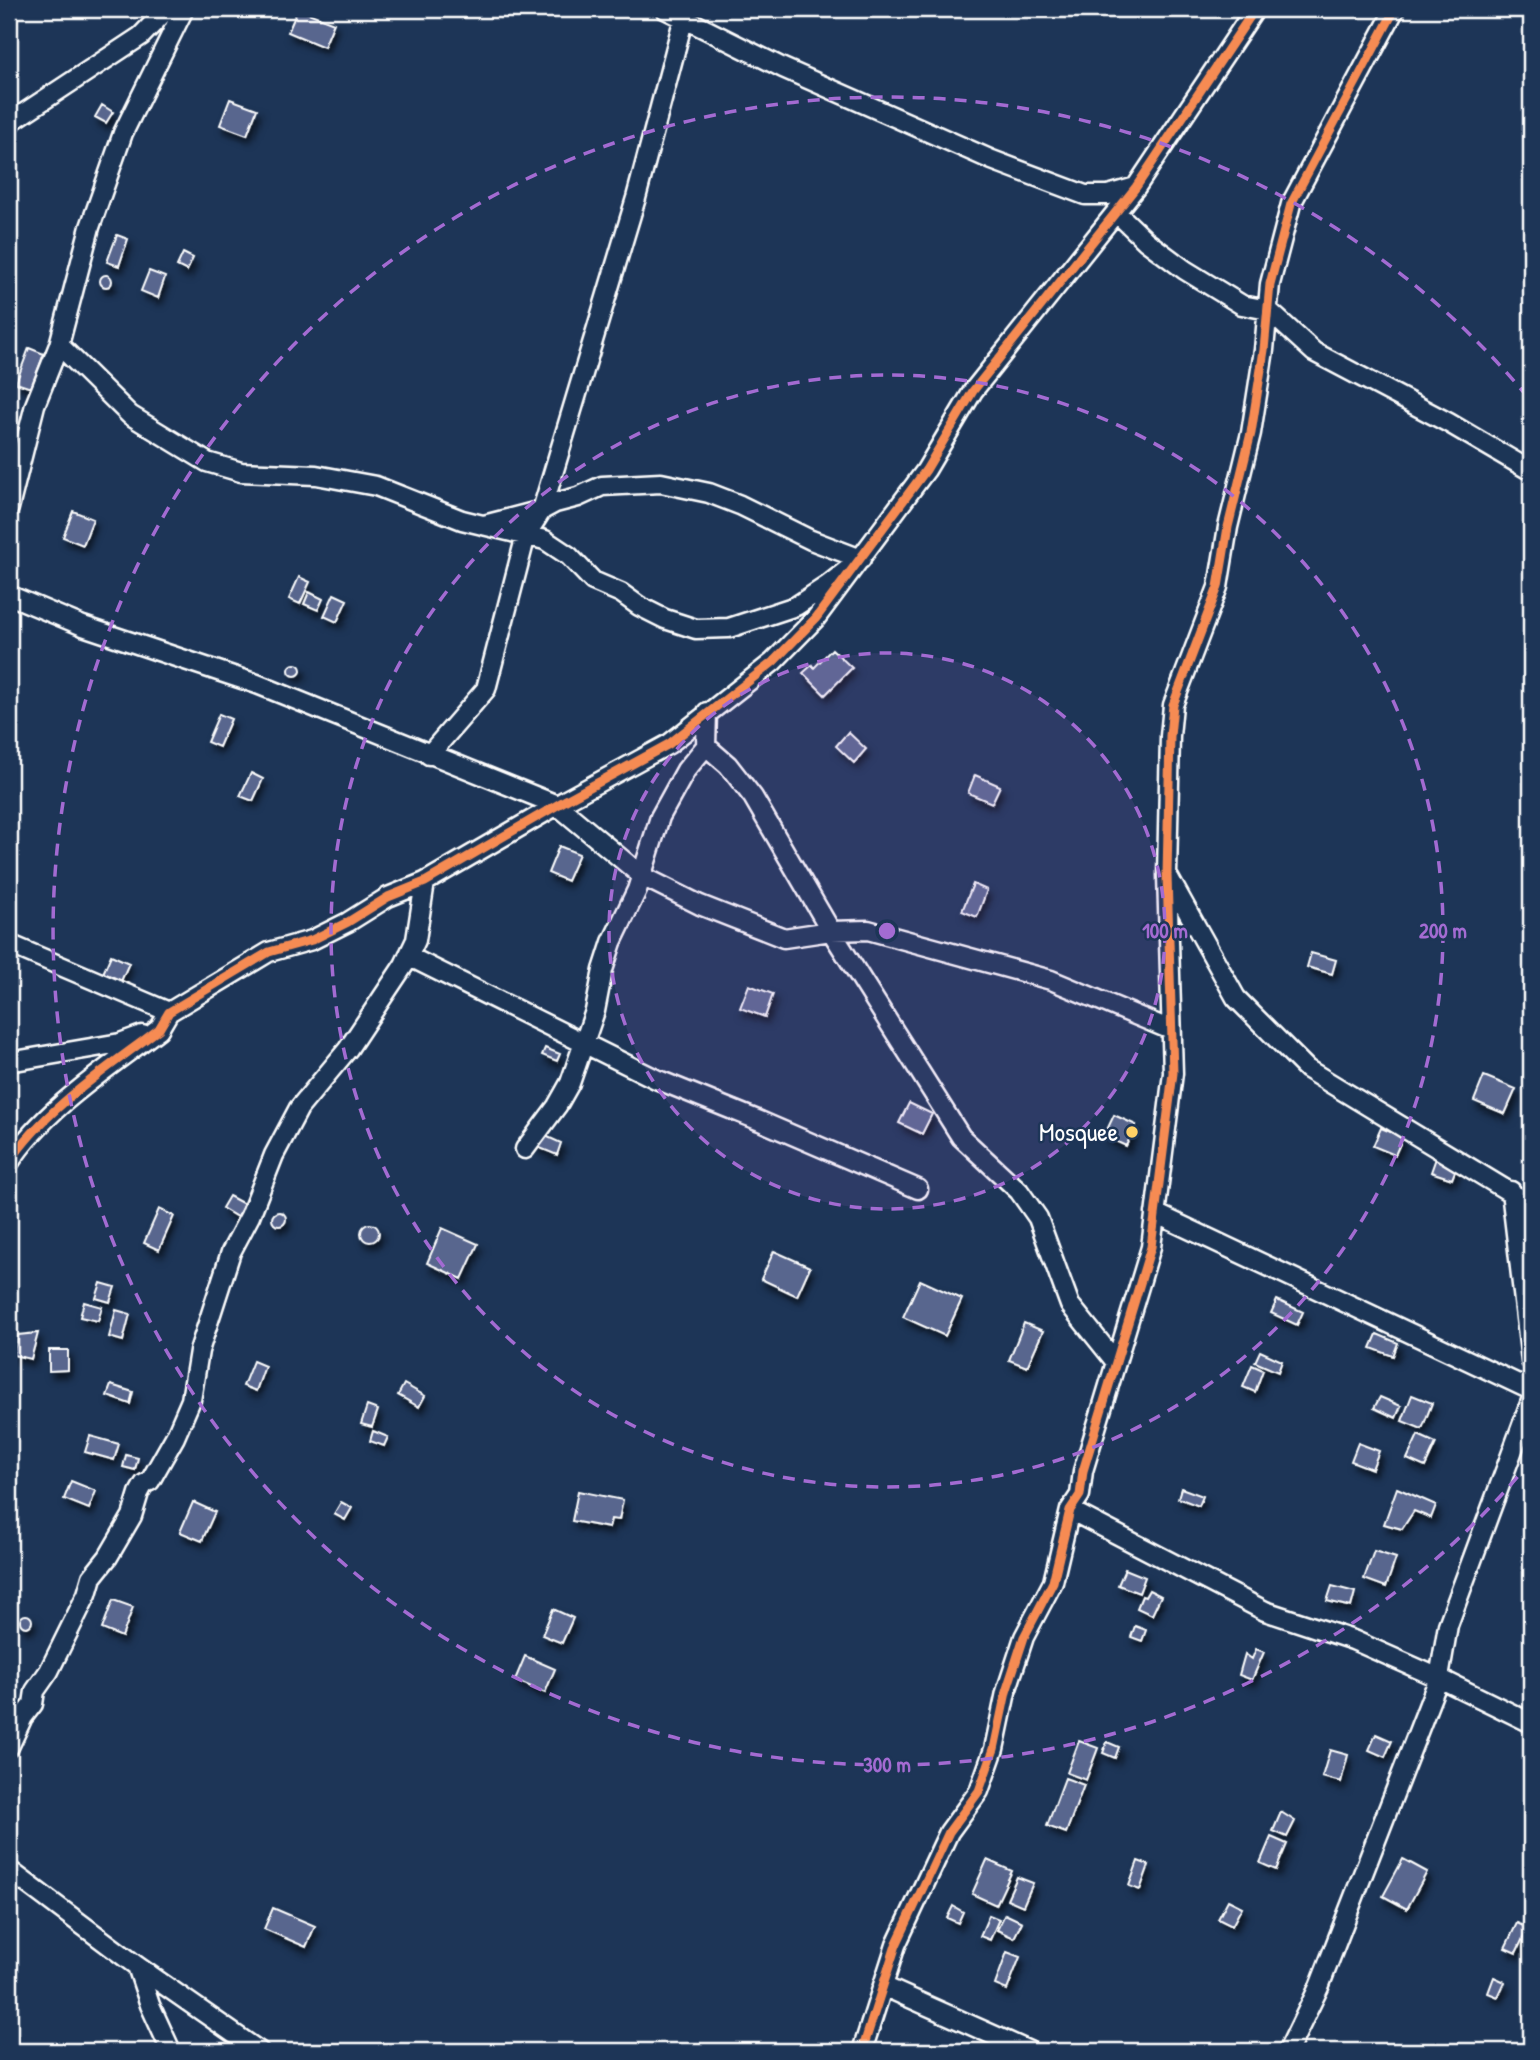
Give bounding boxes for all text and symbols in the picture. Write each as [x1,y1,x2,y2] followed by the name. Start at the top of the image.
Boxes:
[1142,916,1188,945] text: 100 m
[1419,916,1467,945] text: 200 m
[875,919,899,943] centre of rings
[1039,1114,1118,1149] place label: Mosquee
[1124,1124,1140,1140] marker: Mosquee
[863,1750,911,1779] text: 300 m

